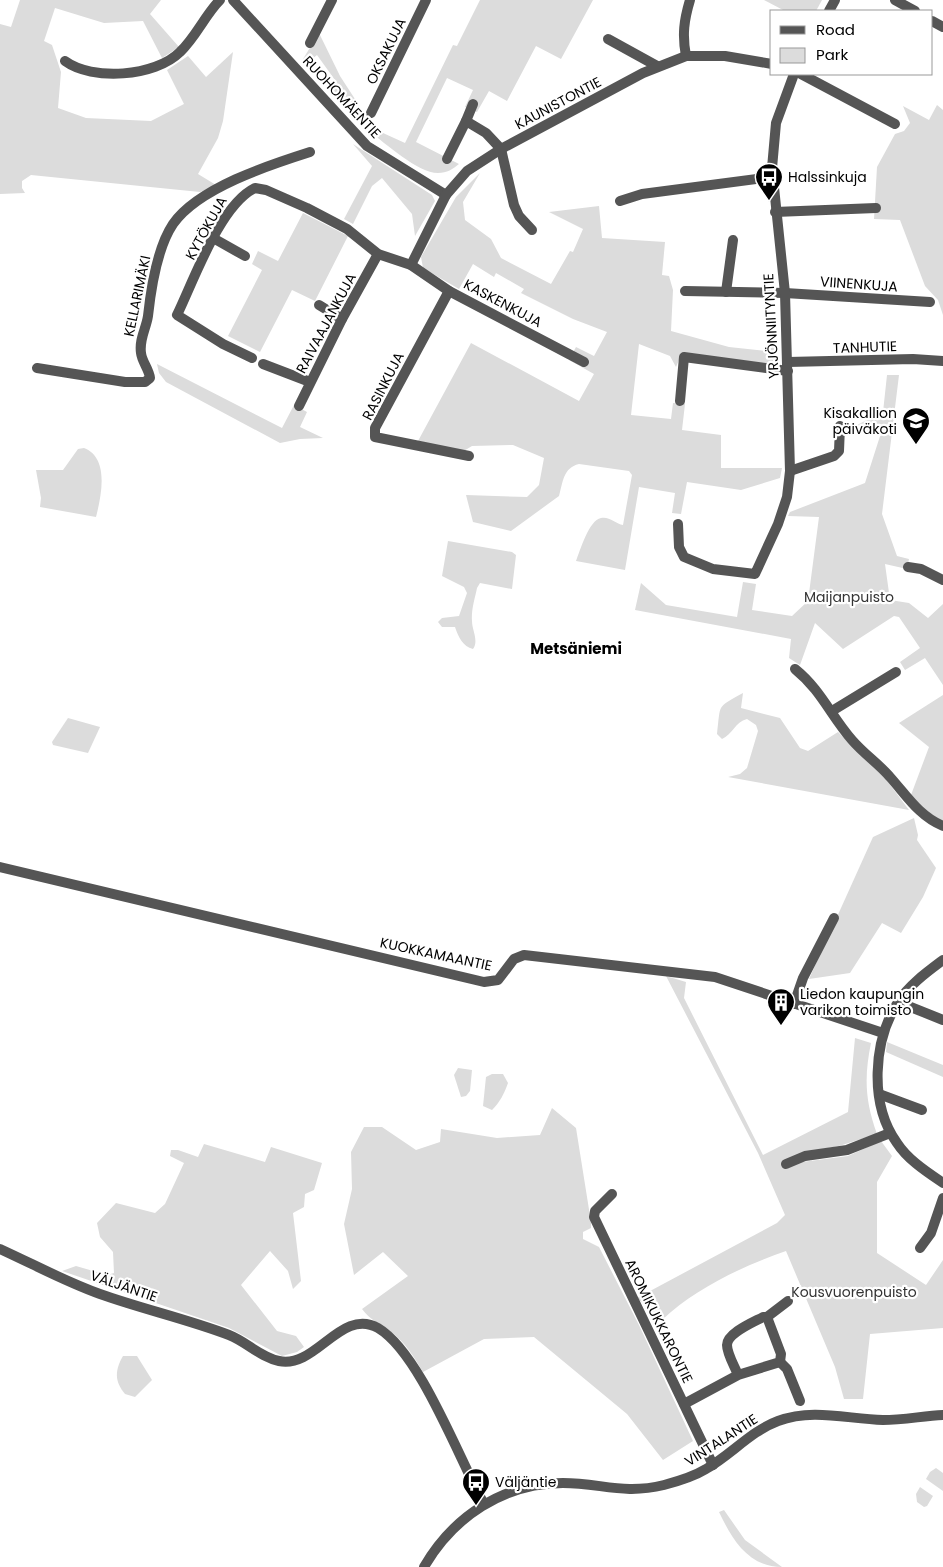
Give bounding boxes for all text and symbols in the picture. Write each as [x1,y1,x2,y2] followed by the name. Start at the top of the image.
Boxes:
[770,10,933,75] legend
[361,14,411,88] street label: OKSAKUJA
[816,19,855,40] text: Road
[816,44,848,65] text: Park
[298,51,386,143] street label: RUOHOMÄENTIE
[511,72,605,134] street label: KAUNISTONTIE
[754,162,784,201] bus stop icon: Halssinkuja
[788,167,867,187] place label: Halssinkuja
[180,193,232,263] street label: KYTÖKUJA
[119,254,155,338] street label: KELLARIMÄKI
[291,269,361,377] street label: RAIVAAJANKUJA
[819,271,899,297] street label: VIINENKUJA
[758,273,784,379] street label: YRJÖNNIITYNTIE
[460,274,546,332] street label: KASKENKUJA
[833,336,897,358] street label: TANHUTIE
[357,348,409,424] street label: RASINKUJA
[823,403,897,439] place label: Kisakallion päiväkoti
[901,406,931,445] school or university icon: Kisakallion päiväkoti
[804,587,894,607] park label: Maijanpuisto
[530,638,622,659] district label: Metsäniemi
[378,932,494,976] street label: KUOKKAMAANTIE
[800,984,924,1020] place label: Liedon kaupungin varikon toimisto
[766,987,796,1026] building icon: Liedon kaupungin varikon toimisto
[620,1255,698,1387] street label: AROMIKUKKARONTIE
[88,1265,160,1307] street label: VÄLJÄNTIE
[791,1282,917,1302] park label: Kousvuorenpuisto
[681,1409,761,1471] street label: VINTALANTIE
[461,1467,491,1506] bus stop icon: Väljäntie
[495,1472,557,1492] place label: Väljäntie

